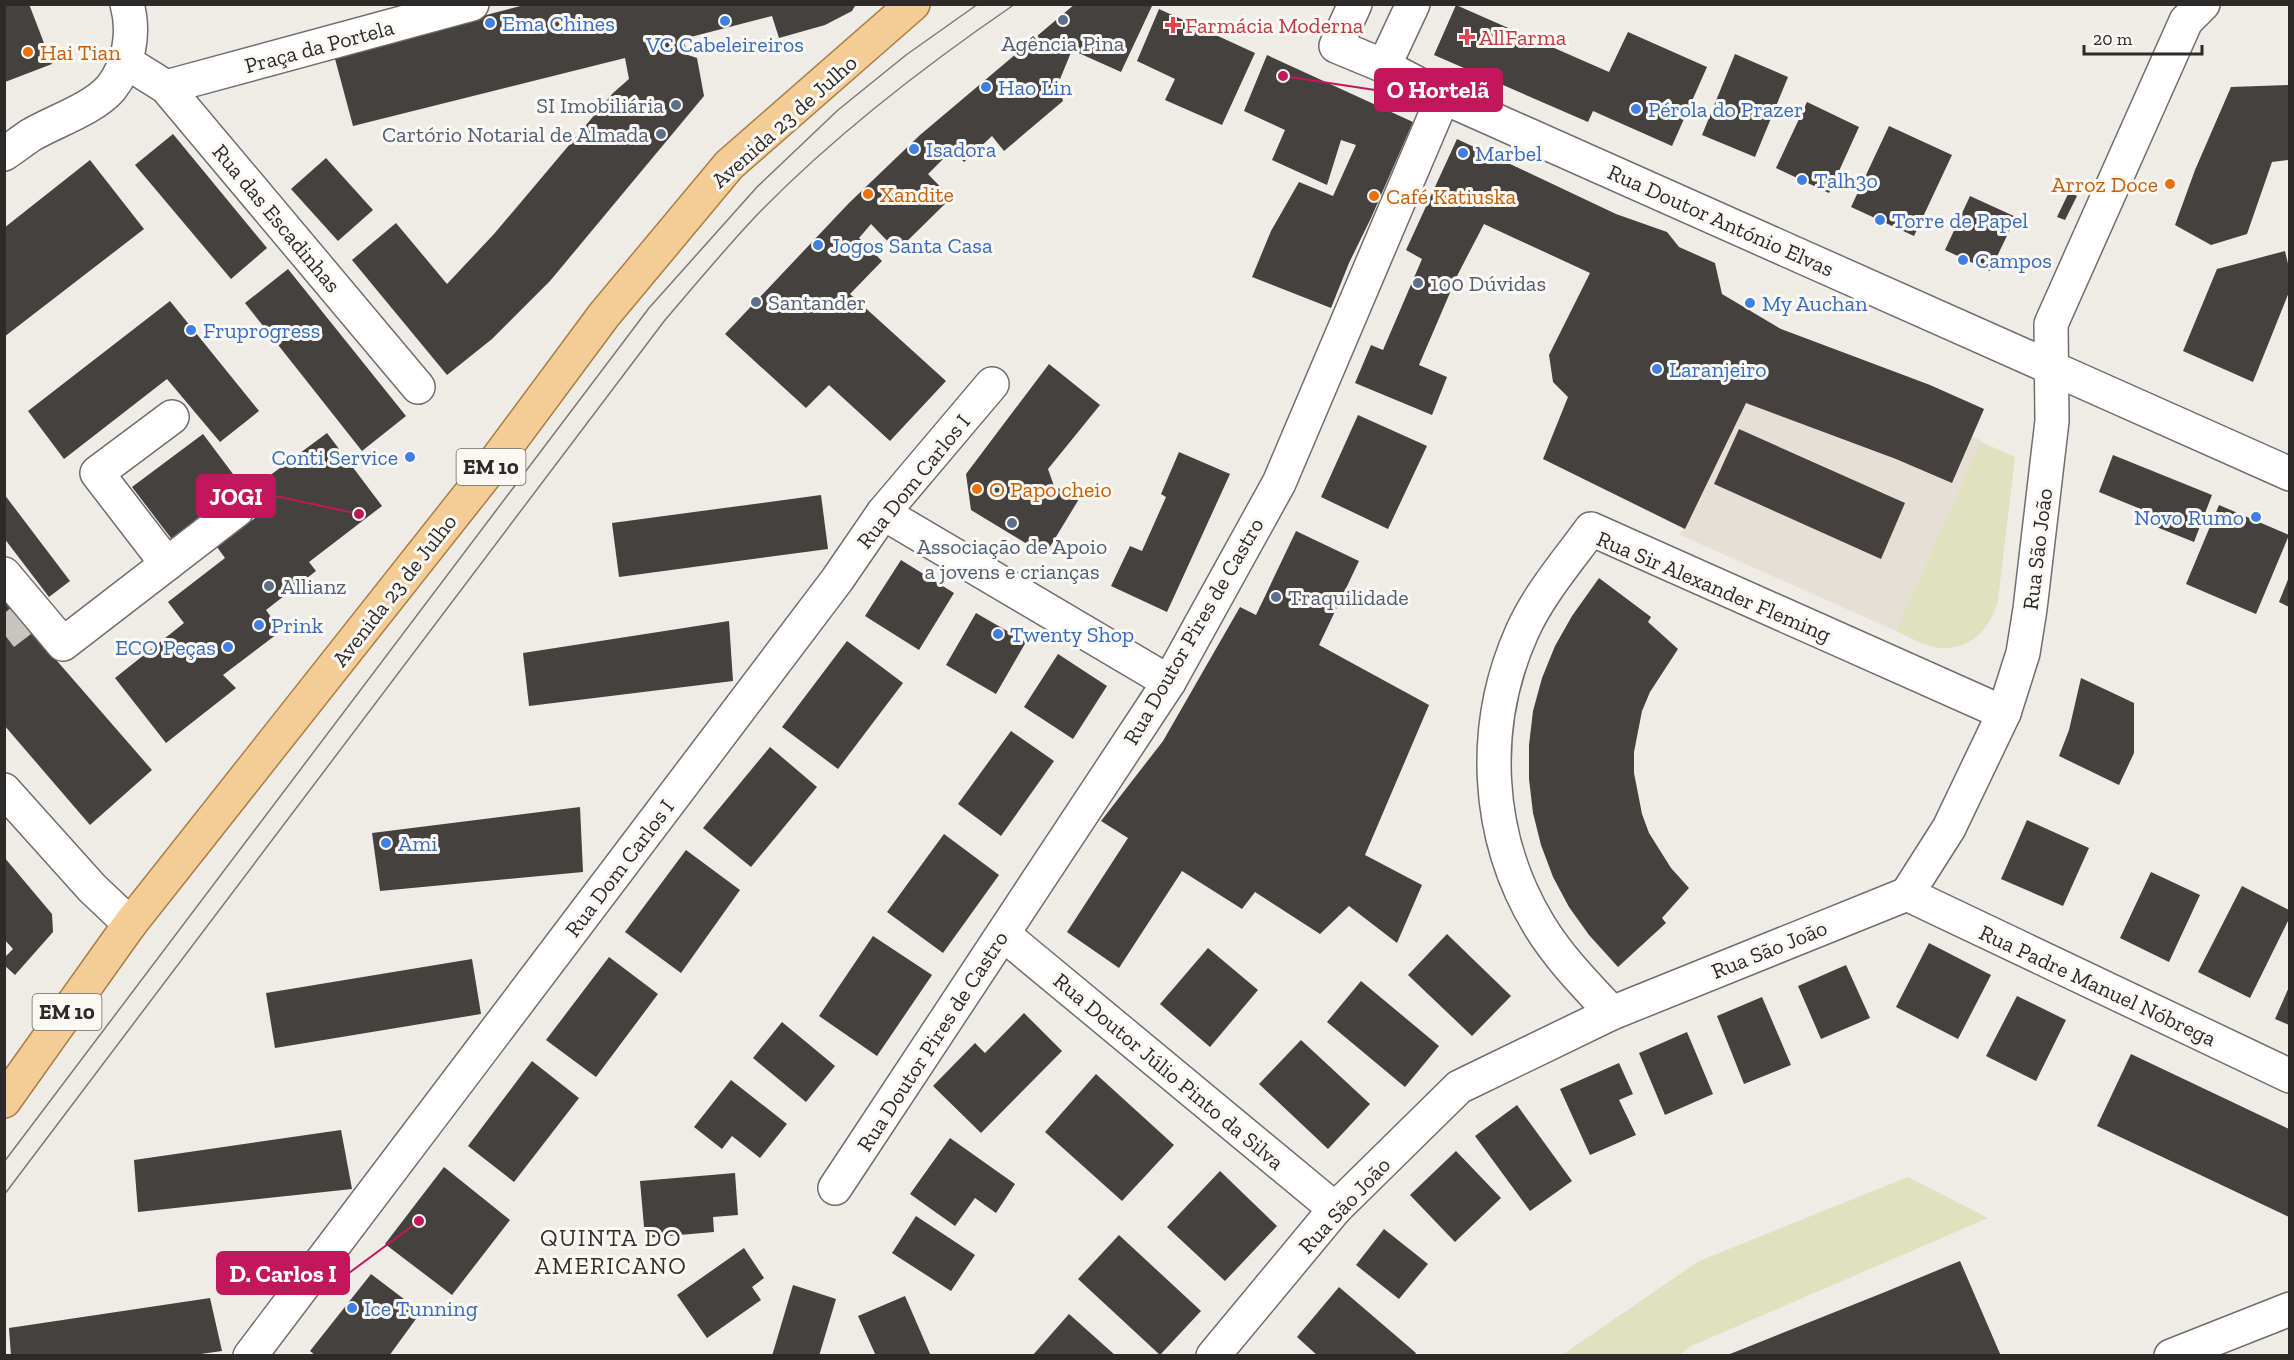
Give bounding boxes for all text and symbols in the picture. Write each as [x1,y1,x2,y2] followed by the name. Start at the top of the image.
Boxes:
[502,10,615,37] place label: Ema Chines
[1185,12,1364,39] place label: Farmácia Moderna
[241,13,397,79] street label: Praça da Portela
[1056,13,1070,27] marker: Agência Pina
[718,14,732,28] marker: VC Cabeleireiros
[483,16,497,30] marker: Ema Chines
[1166,18,1180,32] marker: Farmácia Moderna
[2084,18,2202,56] scale bar
[1479,24,1567,51] place label: AllFarma
[2093,28,2133,50] text: 20 m
[1002,30,1125,57] place label: Agência Pina
[1460,30,1474,44] marker: AllFarma
[645,31,804,58] place label: VC Cabeleireiros
[40,39,121,66] place label: Hai Tian
[21,45,35,59] marker: Hai Tian
[706,49,863,194] street label: Avenida 23 de Julho
[1375,69,1502,111] callout: O Hortelã
[998,74,1072,101] place label: Hao Lin
[1387,75,1489,104] text: O Hortelã
[979,80,993,94] marker: Hao Lin
[536,92,664,119] place label: SI Imobiliária
[1648,96,1803,123] place label: Pérola do Prazer
[669,98,683,112] marker: SI Imobiliária
[1629,102,1643,116] marker: Pérola do Prazer
[382,121,649,148] place label: Cartório Notarial de Almada
[654,127,668,141] marker: Cartório Notarial de Almada
[926,136,997,163] place label: Isadora
[207,139,347,298] street label: Rua das Escadinhas
[1475,140,1542,167] place label: Marbel
[907,142,921,156] marker: Isadora
[1456,146,1470,160] marker: Marbel
[1604,158,1838,283] street label: Rua Doutor António Elvas
[1814,167,1878,194] place label: Talh3o
[2051,171,2158,198] place label: Arroz Doce
[1795,173,1809,187] marker: Talh3o
[2163,177,2177,191] marker: Arroz Doce
[880,181,954,208] place label: Xandite
[1386,183,1517,210] place label: Café Katiuska
[861,187,875,201] marker: Xandite
[1367,189,1381,203] marker: Café Katiuska
[1892,207,2028,234] place label: Torre de Papel
[1873,213,1887,227] marker: Torre de Papel
[830,232,993,259] place label: Jogos Santa Casa
[811,238,825,252] marker: Jogos Santa Casa
[1975,247,2052,274] place label: Campos
[1956,253,1970,267] marker: Campos
[1430,270,1546,297] place label: 100 Dúvidas
[1411,276,1425,290] marker: 100 Dúvidas
[768,289,866,316] place label: Santander
[1762,290,1868,317] place label: My Auchan
[749,295,763,309] marker: Santander
[1743,296,1757,310] marker: My Auchan
[203,317,320,344] place label: Fruprogress
[184,323,198,337] marker: Fruprogress
[1669,356,1767,383] place label: Laranjeiro
[1650,362,1664,376] marker: Laranjeiro
[851,409,976,554] street label: Rua Dom Carlos I
[271,444,398,471] place label: Conti Service
[456,449,526,485] road number: EM 10
[403,450,417,464] marker: Conti Service
[197,475,275,517] callout: JOGI
[989,476,1112,503] place label: O Papo cheio
[209,482,263,511] text: JOGI
[970,482,984,496] marker: O Papo cheio
[2017,487,2058,611] street label: Rua São João
[2134,504,2244,531] place label: Novo Rumo
[326,509,462,672] street label: Avenida 23 de Julho
[2249,510,2263,524] marker: Novo Rumo
[1117,513,1270,750] street label: Rua Doutor Pires de Castro
[1005,516,1019,530] marker: Associação de Apoio a jovens e crianças
[1593,525,1835,648] street label: Rua Sir Alexander Fleming
[917,533,1107,585] place label: Associação de Apoio a jovens e crianças
[281,573,347,600] place label: Allianz
[262,579,276,593] marker: Allianz
[1288,584,1409,611] place label: Traquilidade
[1269,590,1283,604] marker: Traquilidade
[271,612,324,639] place label: Prink
[252,618,266,632] marker: Prink
[1010,621,1134,648] place label: Twenty Shop
[991,627,1005,641] marker: Twenty Shop
[115,634,216,661] place label: ECO Peças
[221,640,235,654] marker: ECO Peças
[559,794,680,942] street label: Rua Dom Carlos I
[398,830,437,857] place label: Ami
[379,836,393,850] marker: Ami
[1707,914,1831,985] street label: Rua São João
[1975,919,2221,1052] street label: Rua Padre Manuel Nóbrega
[851,926,1014,1157] street label: Rua Doutor Pires de Castro
[1048,967,1290,1176] street label: Rua Doutor Júlio Pinto da Silva
[32,994,101,1030] road number: EM 10
[1293,1151,1396,1259] street label: Rua São João
[535,1223,687,1280] district label: QUINTA DO AMERICANO
[217,1252,349,1294] callout: D. Carlos I
[229,1259,337,1288] text: D. Carlos I
[364,1295,478,1322] place label: Ice Tunning
[345,1301,359,1315] marker: Ice Tunning

